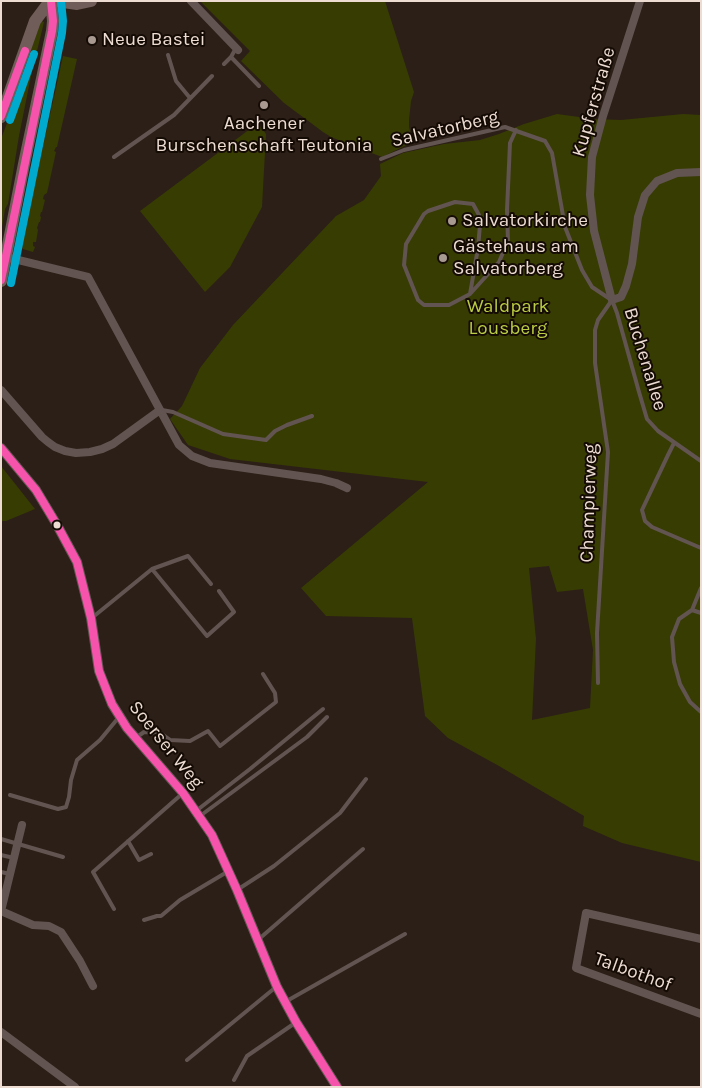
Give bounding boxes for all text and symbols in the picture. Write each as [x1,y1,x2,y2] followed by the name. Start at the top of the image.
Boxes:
[102,29,205,51] place label: Neue Bastei
[86,34,98,46] marker: Neue Bastei
[567,44,621,160] street label: Kupferstraße
[258,99,270,111] marker: Aachener Burschenschaft Teutonia
[389,106,501,152] street label: Salvatorberg
[156,113,372,157] place label: Aachener Burschenschaft Teutonia
[462,210,588,232] place label: Salvatorkirche
[446,215,458,227] marker: Salvatorkirche
[453,236,579,280] place label: Gästehaus am Salvatorberg
[437,252,449,264] marker: Gästehaus am Salvatorberg
[467,296,549,340] park label: Waldpark Lousberg
[619,305,671,413] street label: Buchenallee
[576,443,602,563] street label: Champierweg
[52,520,62,530] unlabelled marker
[124,696,208,794] street label: Soerser Weg
[591,947,675,997] street label: Talbothof

